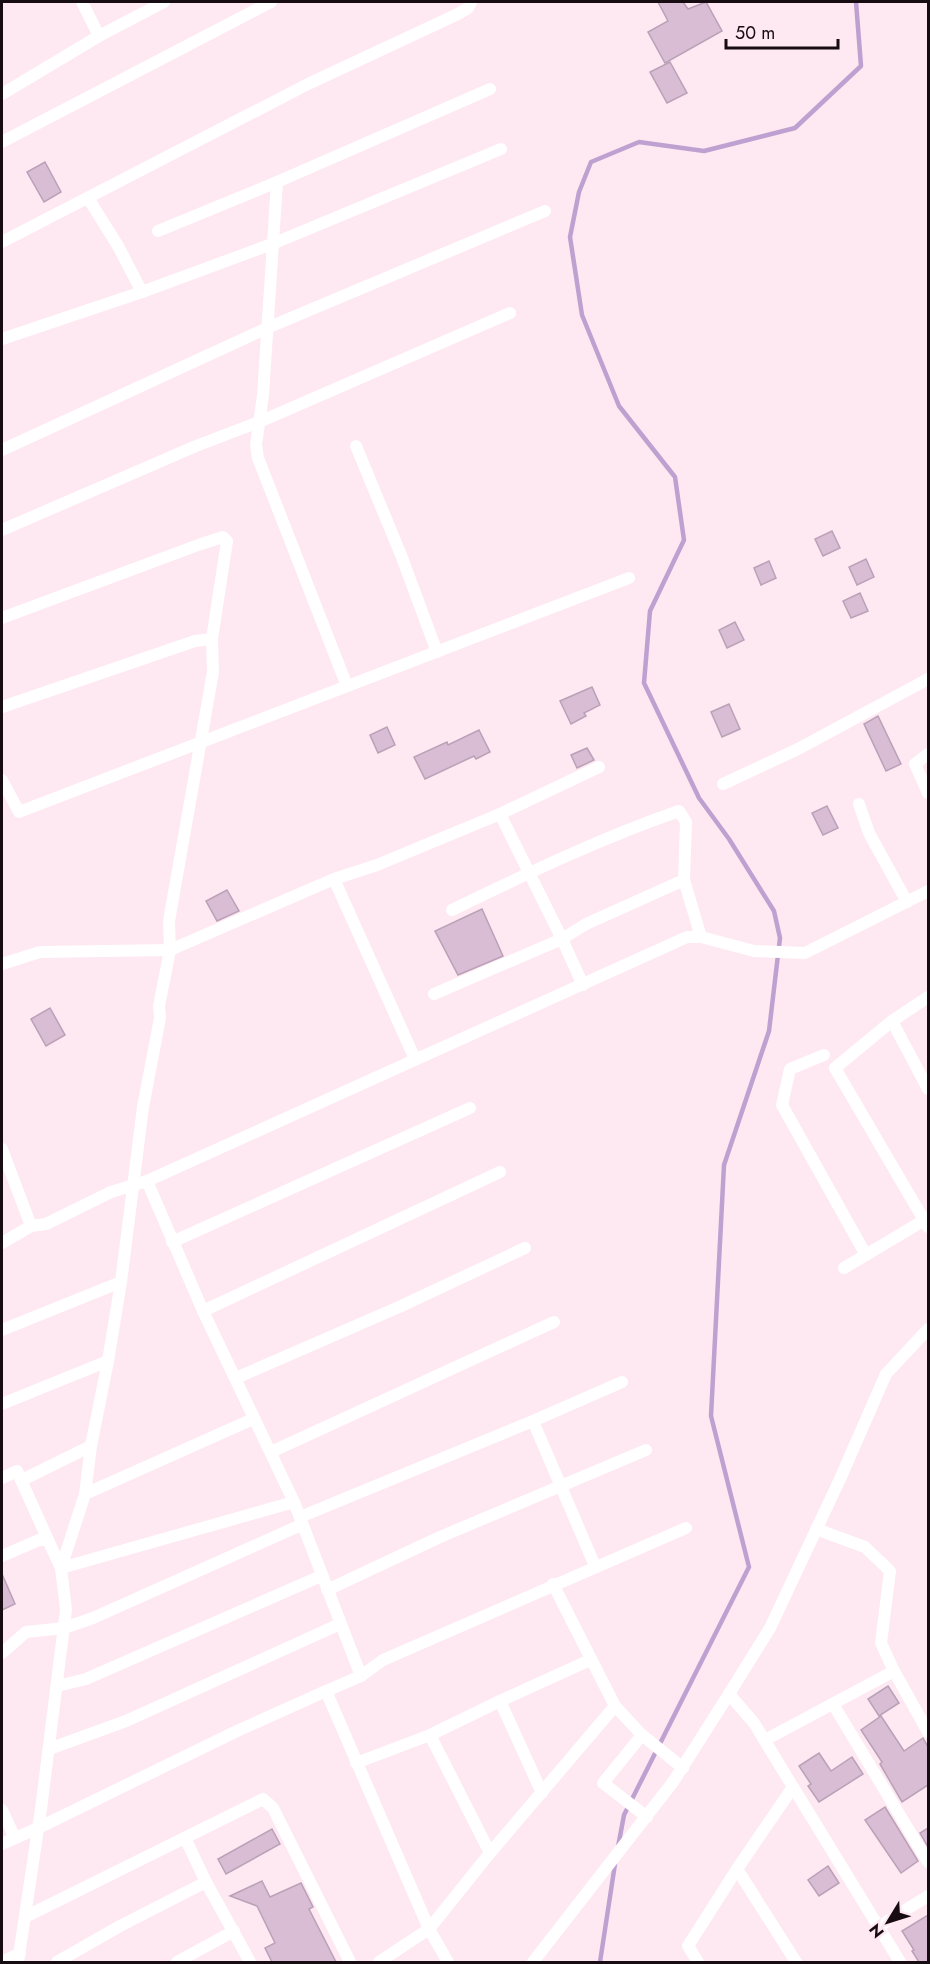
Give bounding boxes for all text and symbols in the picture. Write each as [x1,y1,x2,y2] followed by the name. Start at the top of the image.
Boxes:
[726,12,838,50] scale bar
[735,20,775,46] text: 50 m
[858,1892,918,1952] north arrow
[864,1919,890,1943] text: N

